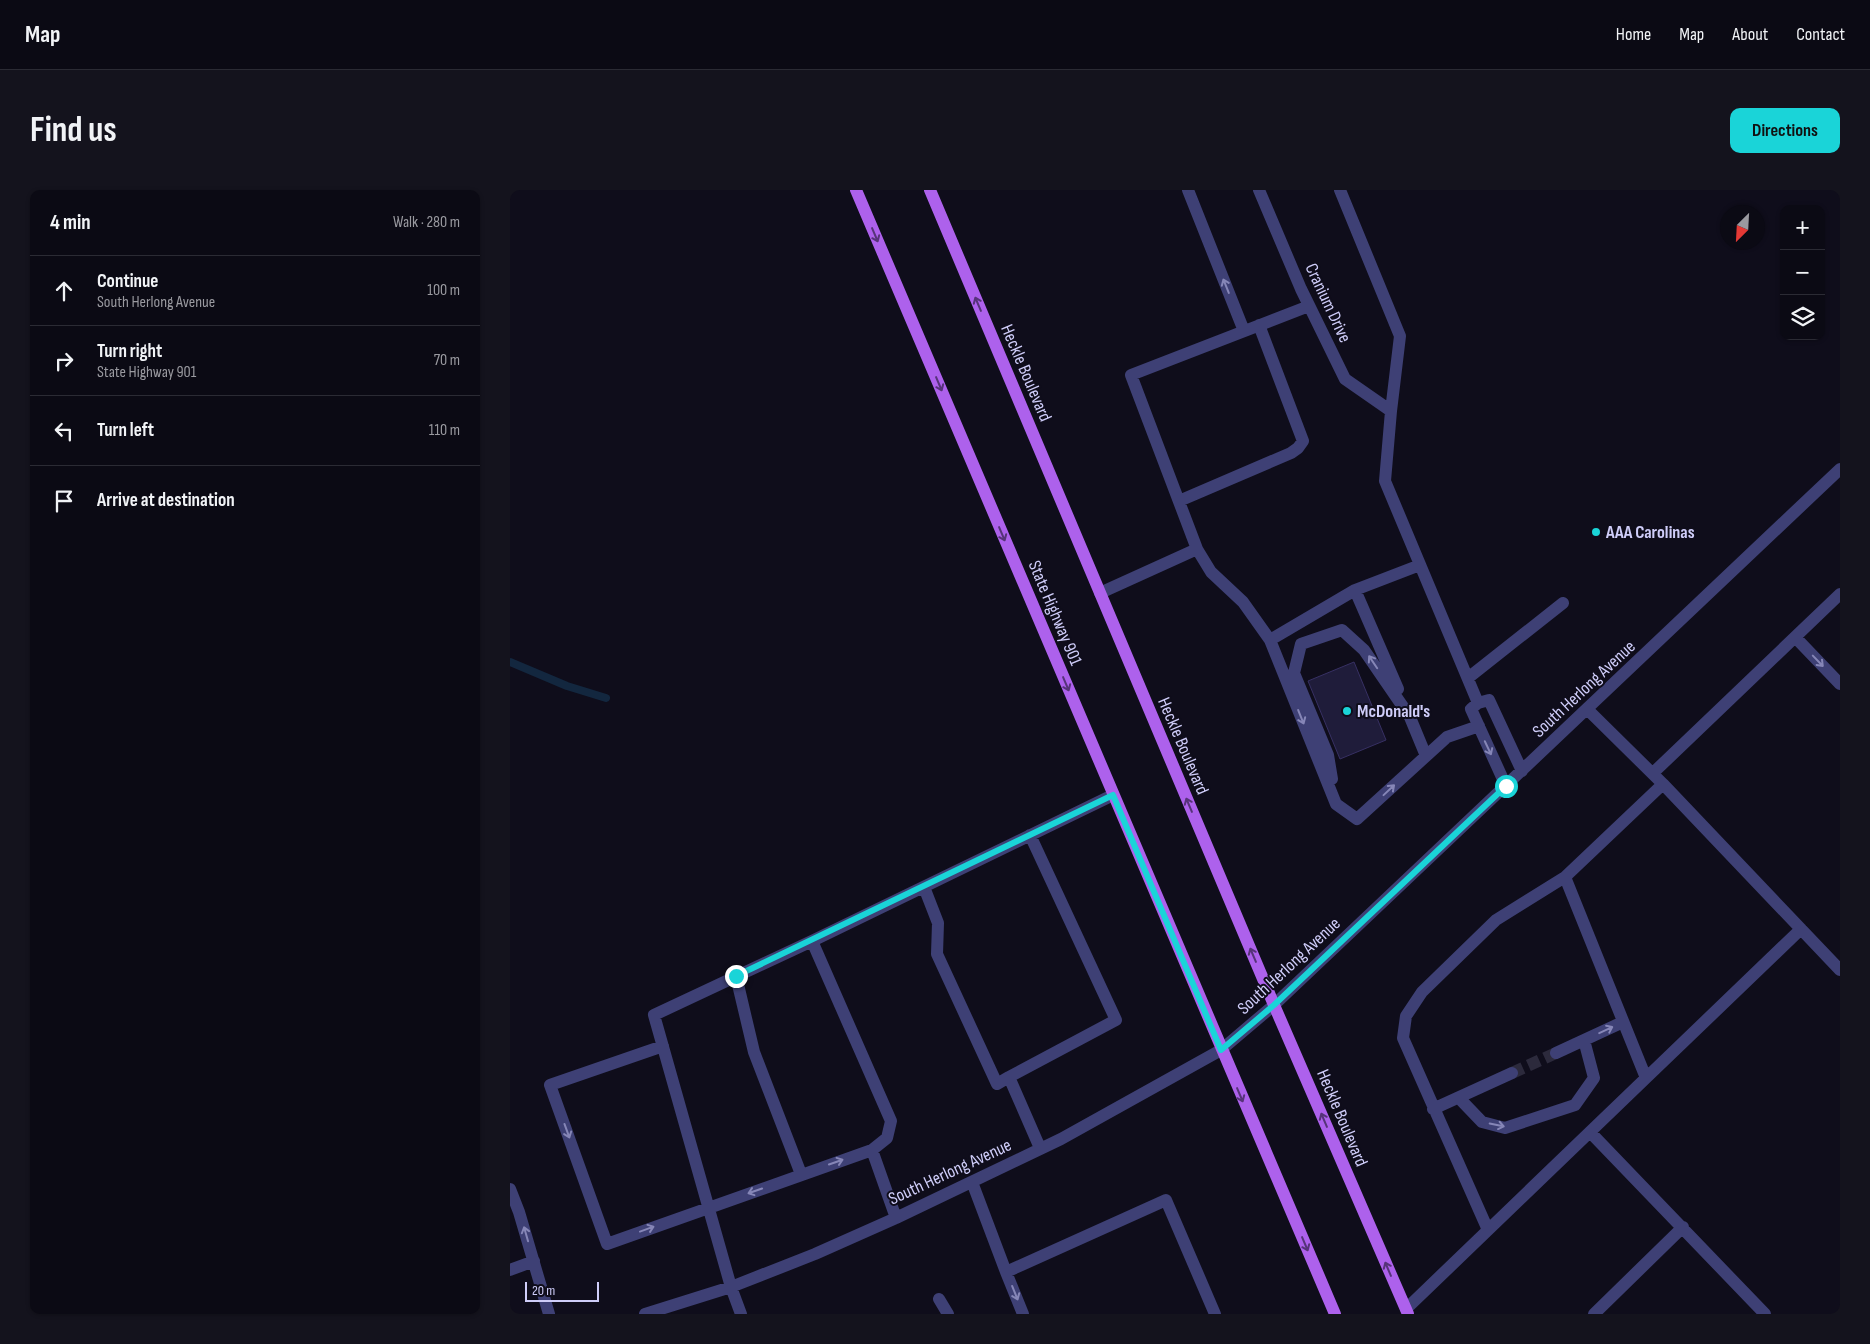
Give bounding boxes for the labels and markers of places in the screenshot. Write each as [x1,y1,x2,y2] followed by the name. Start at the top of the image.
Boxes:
[1605,522,1695,543] place label: AAA Carolinas
[1590,526,1602,538] marker: AAA Carolinas
[1357,701,1430,722] place label: McDonald's
[1341,705,1353,717] marker: McDonald's

